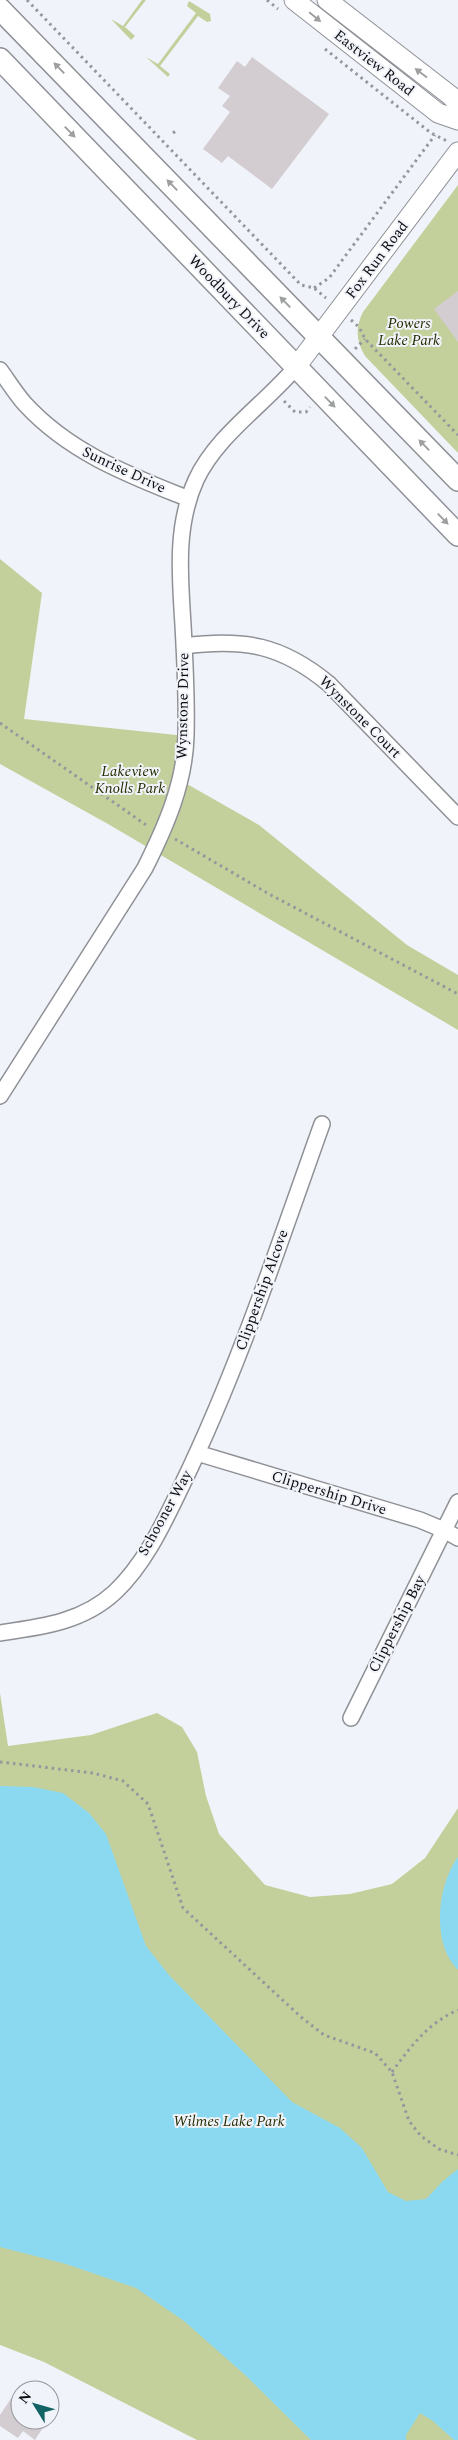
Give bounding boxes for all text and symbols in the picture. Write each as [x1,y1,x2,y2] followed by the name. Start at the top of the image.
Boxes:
[308,11,321,22] one-way arrow
[329,24,419,102] street label: Eastview Road
[53,63,65,75] one-way arrow
[414,68,428,78] one-way arrow
[64,126,76,138] one-way arrow
[166,179,178,191] one-way arrow
[340,216,414,304] street label: Fox Run Road
[183,250,275,344] street label: Woodbury Drive
[279,296,291,308] one-way arrow
[378,312,440,352] park label: Powers Lake Park
[324,396,336,408] one-way arrow
[418,439,430,451] one-way arrow
[78,441,170,499] street label: Sunrise Drive
[437,513,449,525] one-way arrow
[171,652,195,760] street label: Wynstone Drive
[313,670,407,764] street label: Wynstone Court
[95,760,165,800] park label: Lakeview Knolls Park
[229,1226,295,1354] street label: Clippership Alcove
[132,1465,198,1560] street label: Schooner Way
[269,1465,389,1521] street label: Clippership Drive
[363,1571,432,1677] street label: Clippership Bay
[173,2110,285,2133] park label: Wilmes Lake Park
[10,2380,60,2430] north arrow
[13,2387,37,2408] text: N

